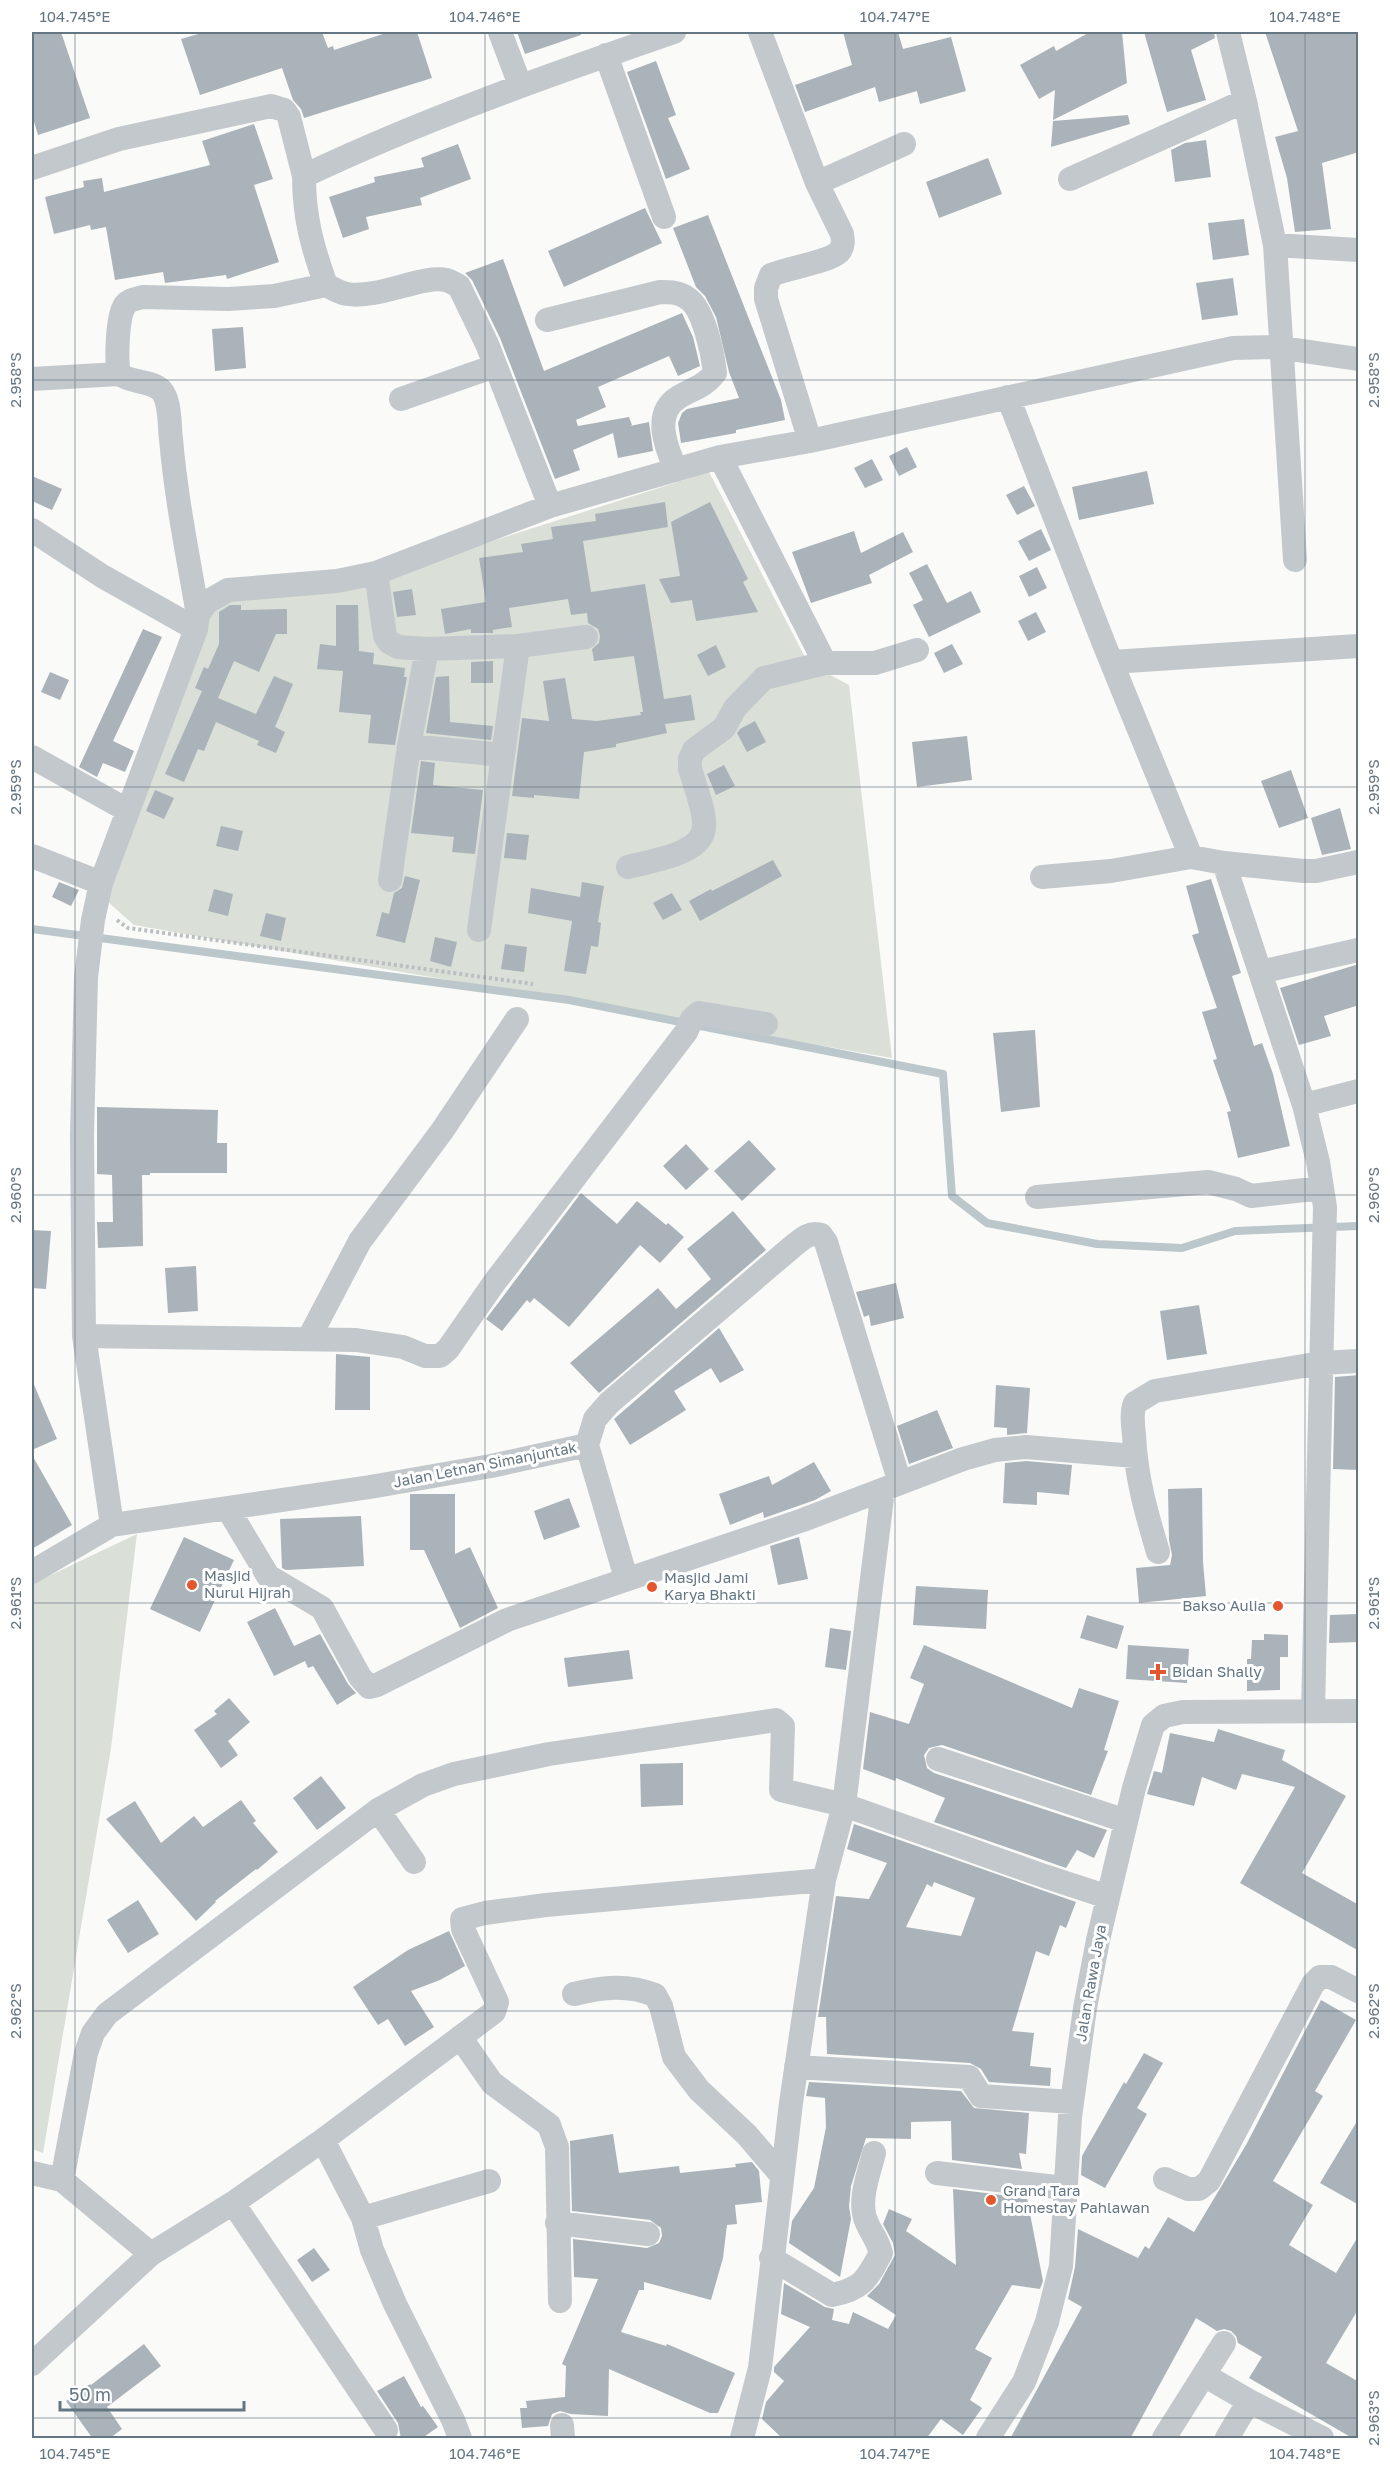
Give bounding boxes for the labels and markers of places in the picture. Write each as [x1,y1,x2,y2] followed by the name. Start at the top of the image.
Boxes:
[204,1566,291,1601] place label: Masjid Nurul Hijrah
[664,1568,756,1603] place label: Masjid Jami Karya Bhakti
[185,1578,199,1592] marker: Masjid Nurul Hijrah
[645,1580,659,1594] marker: Masjid Jami Karya Bhakti
[1182,1596,1266,1614] place label: Bakso Aulia
[1271,1599,1285,1613] marker: Bakso Aulia
[1172,1662,1262,1680] place label: Bidan Shally
[1149,1663,1167,1681] marker: Bidan Shally
[1003,2181,1150,2216] place label: Grand Tara Homestay Pahlawan
[984,2193,998,2207] marker: Grand Tara Homestay Pahlawan

